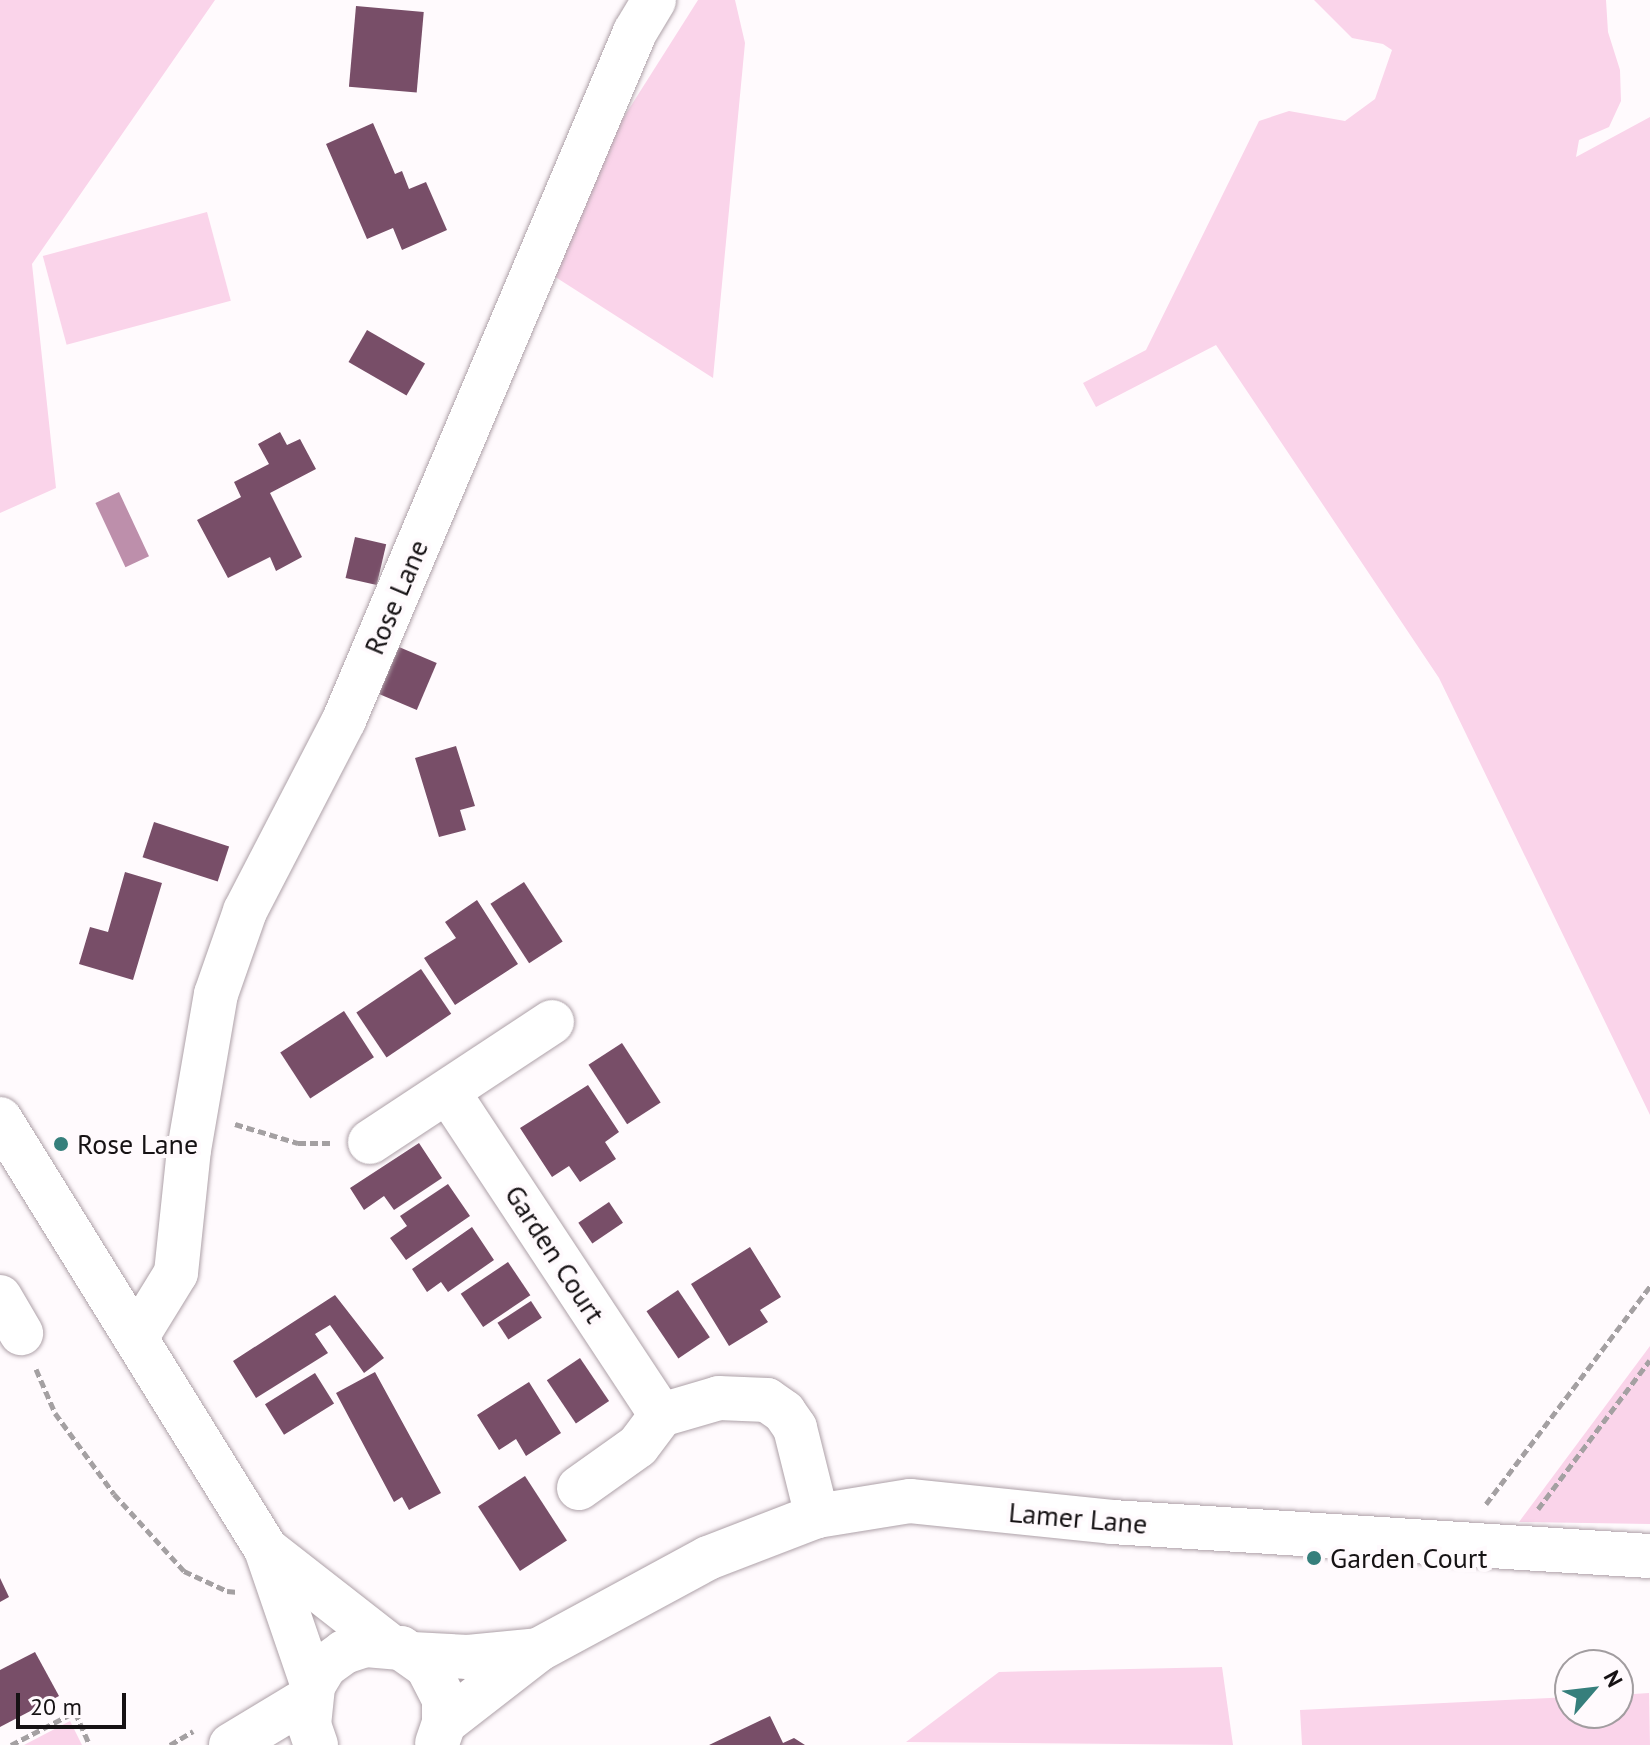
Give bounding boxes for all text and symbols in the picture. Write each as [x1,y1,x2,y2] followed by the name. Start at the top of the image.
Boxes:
[357,535,435,659] street label: Rose Lane
[77,1127,198,1161] place label: Rose Lane
[52,1135,70,1153] marker: Rose Lane
[498,1179,612,1329] street label: Garden Court
[1007,1495,1149,1541] street label: Lamer Lane
[1330,1541,1488,1575] place label: Garden Court
[1305,1549,1323,1567] marker: Garden Court
[1554,1649,1634,1729] north arrow
[1598,1666,1629,1692] text: N
[20,1677,130,1727] scale bar
[30,1691,82,1722] text: 20 m

